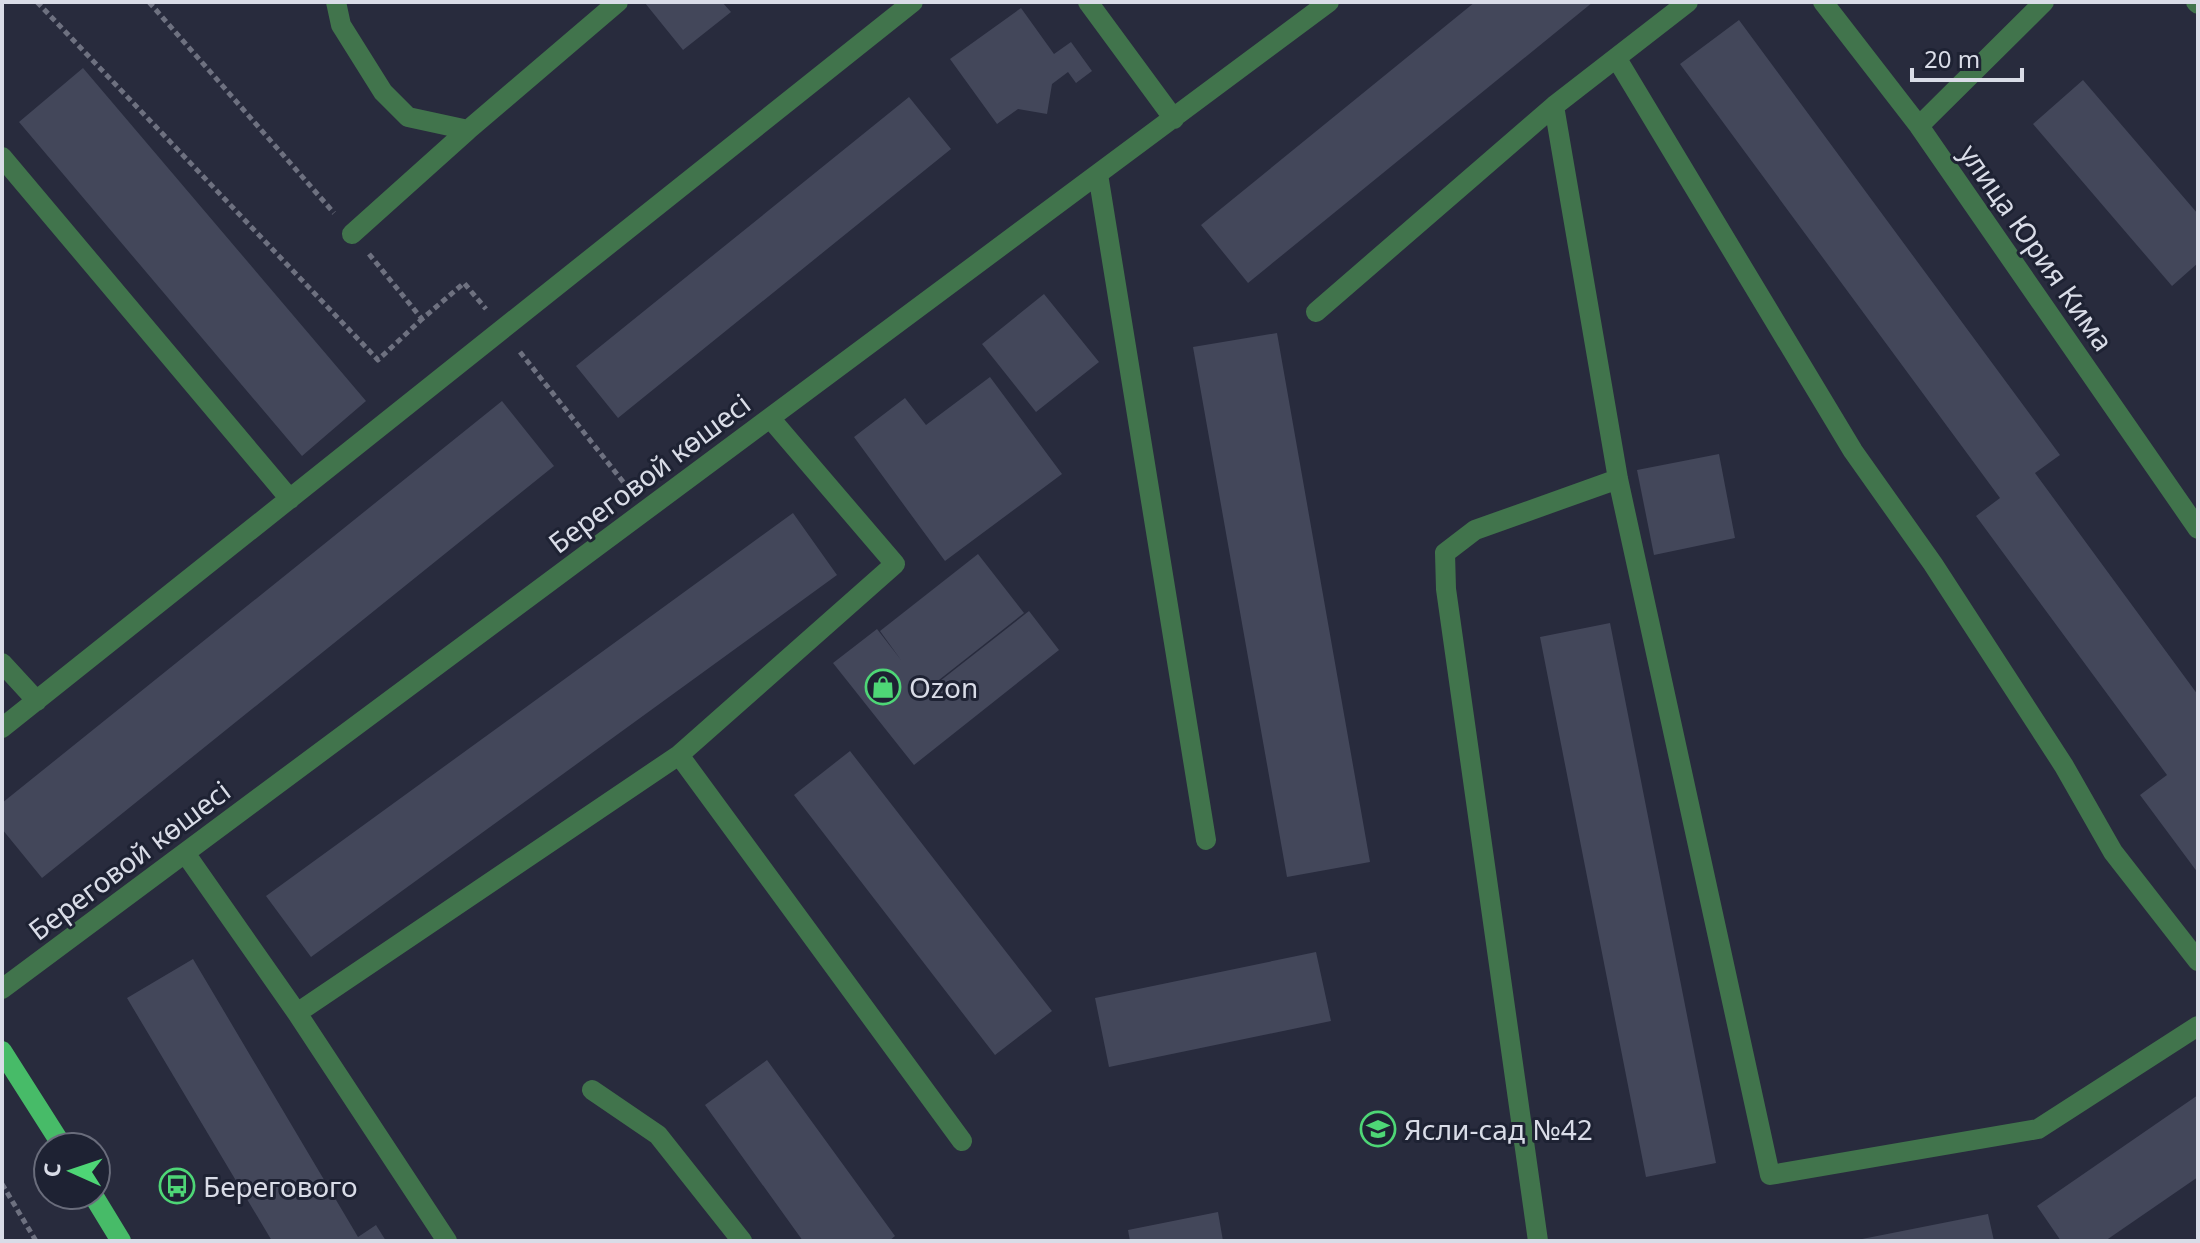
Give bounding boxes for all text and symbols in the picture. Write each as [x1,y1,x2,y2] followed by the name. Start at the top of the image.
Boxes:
[1912,32,2022,82] scale bar
[1924,42,1980,75] text: 20 m
[1951,136,2123,358] street label: улица Юрия Кима
[540,385,758,561] street label: Береговой көшесі
[864,668,902,706] shop icon: Ozon
[909,668,978,706] place label: Ozon
[20,772,238,948] street label: Береговой көшесі
[1359,1110,1397,1148] school or university icon: Ясли-сад №42
[1404,1110,1593,1148] place label: Ясли-сад №42
[32,1131,112,1211] north arrow
[36,1162,66,1178] text: С
[158,1167,196,1205] bus stop icon: Берегового
[203,1167,358,1205] place label: Берегового

